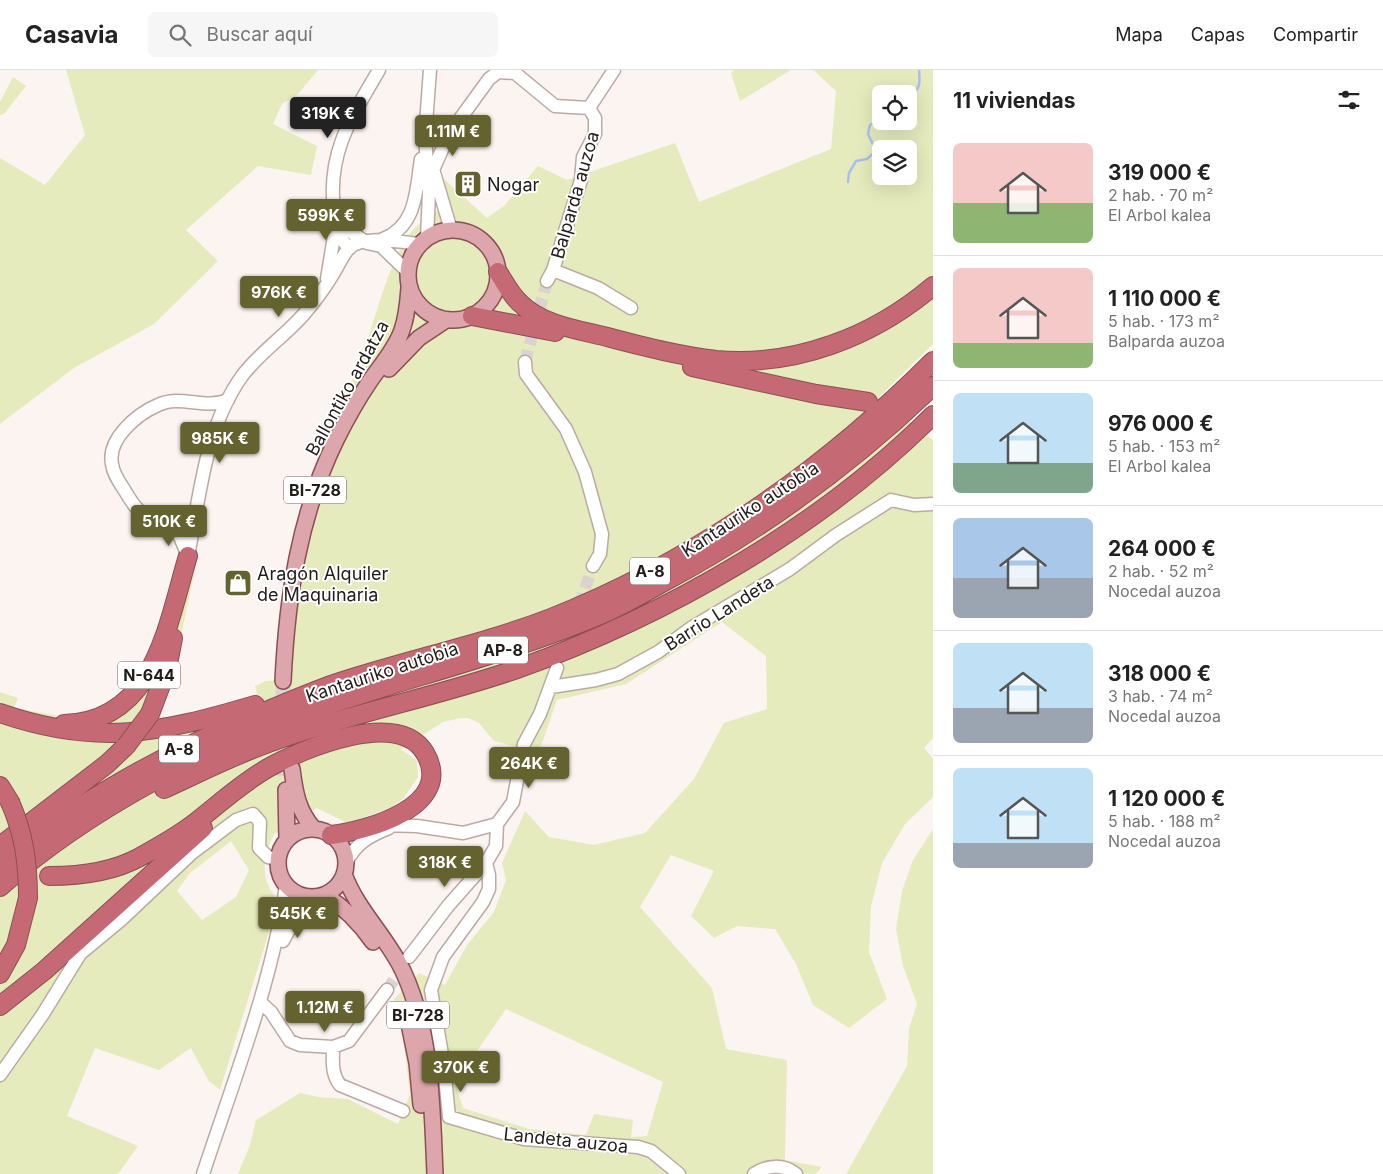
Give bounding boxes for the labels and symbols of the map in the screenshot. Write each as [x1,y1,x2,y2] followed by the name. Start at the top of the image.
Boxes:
[287,97,369,139] pin: 319K €
[407,114,499,157] pin: 1.11M €
[547,129,603,261] street label: Balparda auzoa
[453,169,483,199] building icon: Nogar
[487,174,540,195] place label: Nogar
[285,198,367,241] pin: 599K €
[238,276,320,318] pin: 976K €
[301,317,393,459] street label: Ballontiko ardatza
[179,422,261,464] pin: 985K €
[678,457,822,561] street label: Kantauriko autobia
[284,476,346,504] road number: BI-728
[128,504,210,547] pin: 510K €
[630,558,670,584] road number: A-8
[257,563,388,605] place label: Aragón Alquiler de Maquinaria
[223,568,253,598] shop icon: Aragón Alquiler de Maquinaria
[661,571,777,655] street label: Barrio Landeta
[478,636,528,664] road number: AP-8
[303,637,461,707] street label: Kantauriko autobia
[118,662,180,688] road number: N-644
[159,736,199,762] road number: A-8
[488,746,570,789] pin: 264K €
[404,846,486,888] pin: 318K €
[257,896,339,939] pin: 545K €
[279,990,371,1033] pin: 1.12M €
[387,1002,449,1028] road number: BI-728
[420,1050,502,1093] pin: 370K €
[503,1123,629,1157] street label: Landeta auzoa

